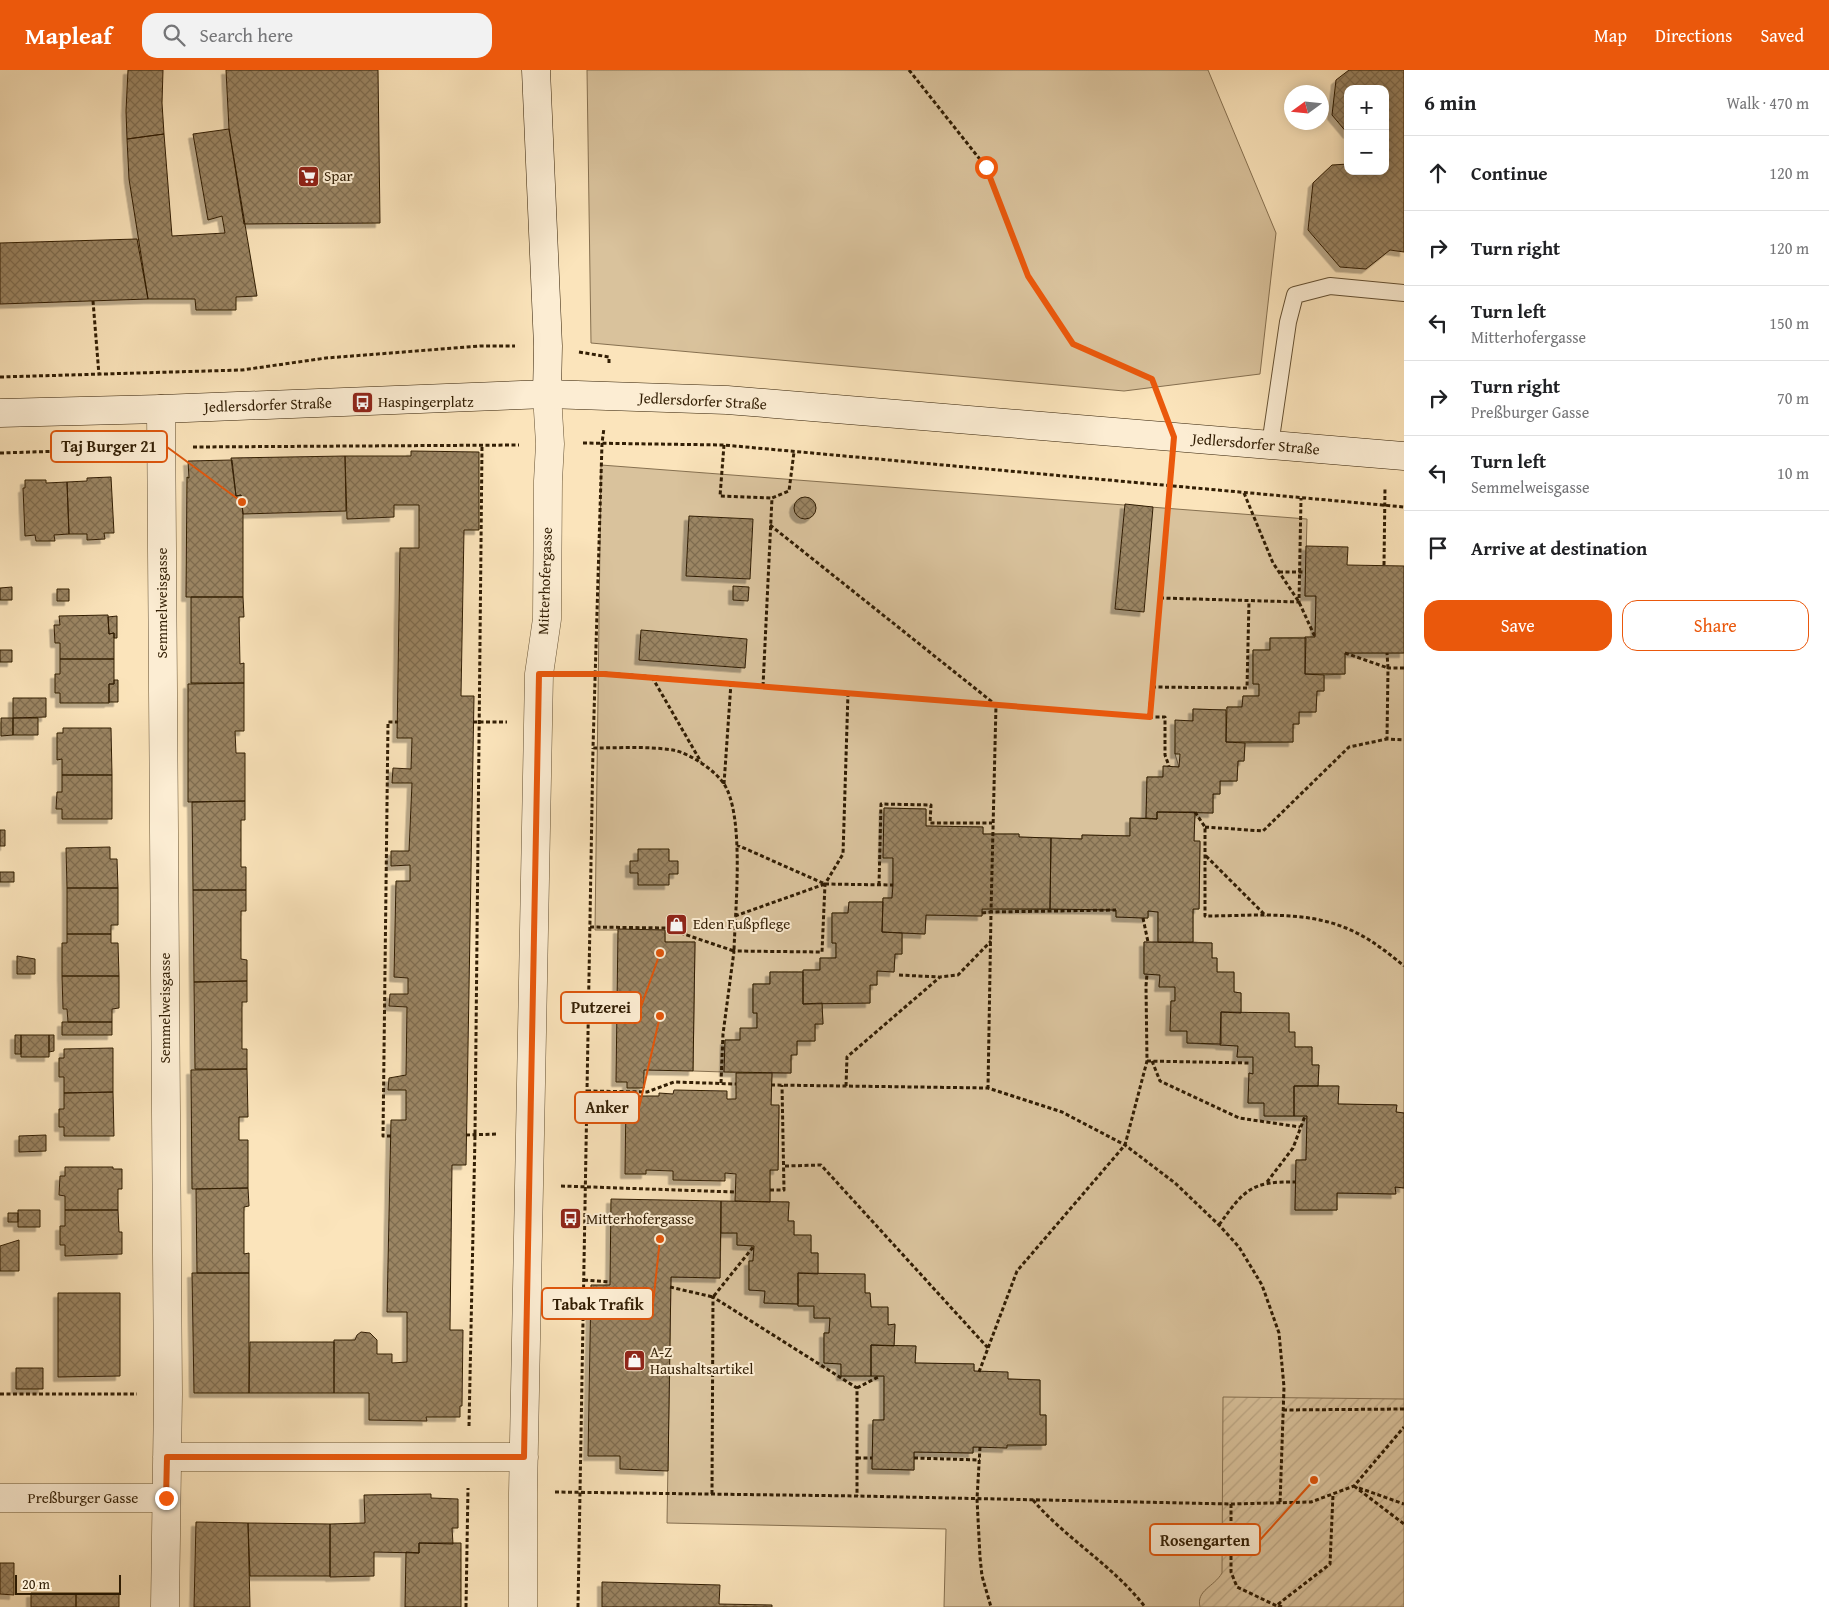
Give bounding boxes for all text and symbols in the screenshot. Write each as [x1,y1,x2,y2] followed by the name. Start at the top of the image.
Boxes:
[142,13,492,58] search box
[25,18,112,53] text: Mapleaf
[160,21,188,49] icon: search
[200,21,293,49] text: Search here
[1594,22,1627,49] text: Map
[1655,22,1732,49] text: Directions
[1760,22,1804,49] text: Saved
[1284,85,1329,130] north arrow
[1344,85,1389,175] map controls
[1344,85,1389,130] button: +
[1424,87,1476,118] text: 6 min
[1726,91,1809,115] text: Walk · 470 m
[1344,130,1389,175] button: −
[975,156,998,179] route start
[1424,159,1452,187] icon: ahead
[1471,159,1548,187] text: Continue
[1769,161,1809,185] text: 120 m
[296,164,320,188] supermarket icon: Spar
[324,165,353,186] place label: Spar
[1424,234,1452,262] icon: right
[1471,234,1560,262] text: Turn right
[1769,236,1809,260] text: 120 m
[1471,297,1546,325] text: Turn left
[1424,309,1452,337] icon: left
[1769,311,1809,335] text: 150 m
[1471,325,1586,349] text: Mitterhofergasse
[1471,372,1560,400] text: Turn right
[1424,384,1452,412] icon: right
[1777,386,1809,410] text: 70 m
[637,387,767,414] street label: Jedlersdorfer Straße
[350,390,374,414] bus stop icon: Haspingerplatz
[378,391,474,412] place label: Haspingerplatz
[202,392,332,417] street label: Jedlersdorfer Straße
[1471,400,1589,424] text: Preßburger Gasse
[1189,427,1321,460] street label: Jedlersdorfer Straße
[51,431,167,462] callout: Taj Burger 21
[61,434,157,458] text: Taj Burger 21
[1471,447,1546,475] text: Turn left
[1424,459,1452,487] icon: left
[1777,461,1809,485] text: 10 m
[1471,475,1590,499] text: Semmelweisgasse
[532,527,557,635] street label: Mitterhofergasse
[1424,534,1452,562] icon: arrive
[1471,534,1647,562] text: Arrive at destination
[151,547,172,659] street label: Semmelweisgasse
[1424,600,1612,651] button: Save
[1622,600,1809,651] button: Share
[665,912,689,936] shop icon: Eden Fußpflege
[693,913,790,934] place label: Eden Fußpflege
[154,952,175,1064] street label: Semmelweisgasse
[561,992,641,1023] callout: Putzerei
[571,995,631,1019] text: Putzerei
[575,1092,639,1123] callout: Anker
[585,1095,629,1119] text: Anker
[558,1207,582,1231] bus stop icon: Mitterhofergasse
[586,1208,694,1229] place label: Mitterhofergasse
[542,1288,653,1319] callout: Tabak Trafik
[552,1292,644,1316] text: Tabak Trafik
[650,1341,753,1379] place label: A-Z Haushaltsartikel
[622,1349,646,1373] shop icon: A-Z Haushaltsartikel
[28,1487,138,1508] street label: Preßburger Gasse
[155,1487,178,1510] route end
[1150,1524,1260,1555] callout: Rosengarten
[1160,1528,1251,1552] text: Rosengarten
[15,1572,121,1595] scale bar
[22,1574,50,1594] text: 20 m

